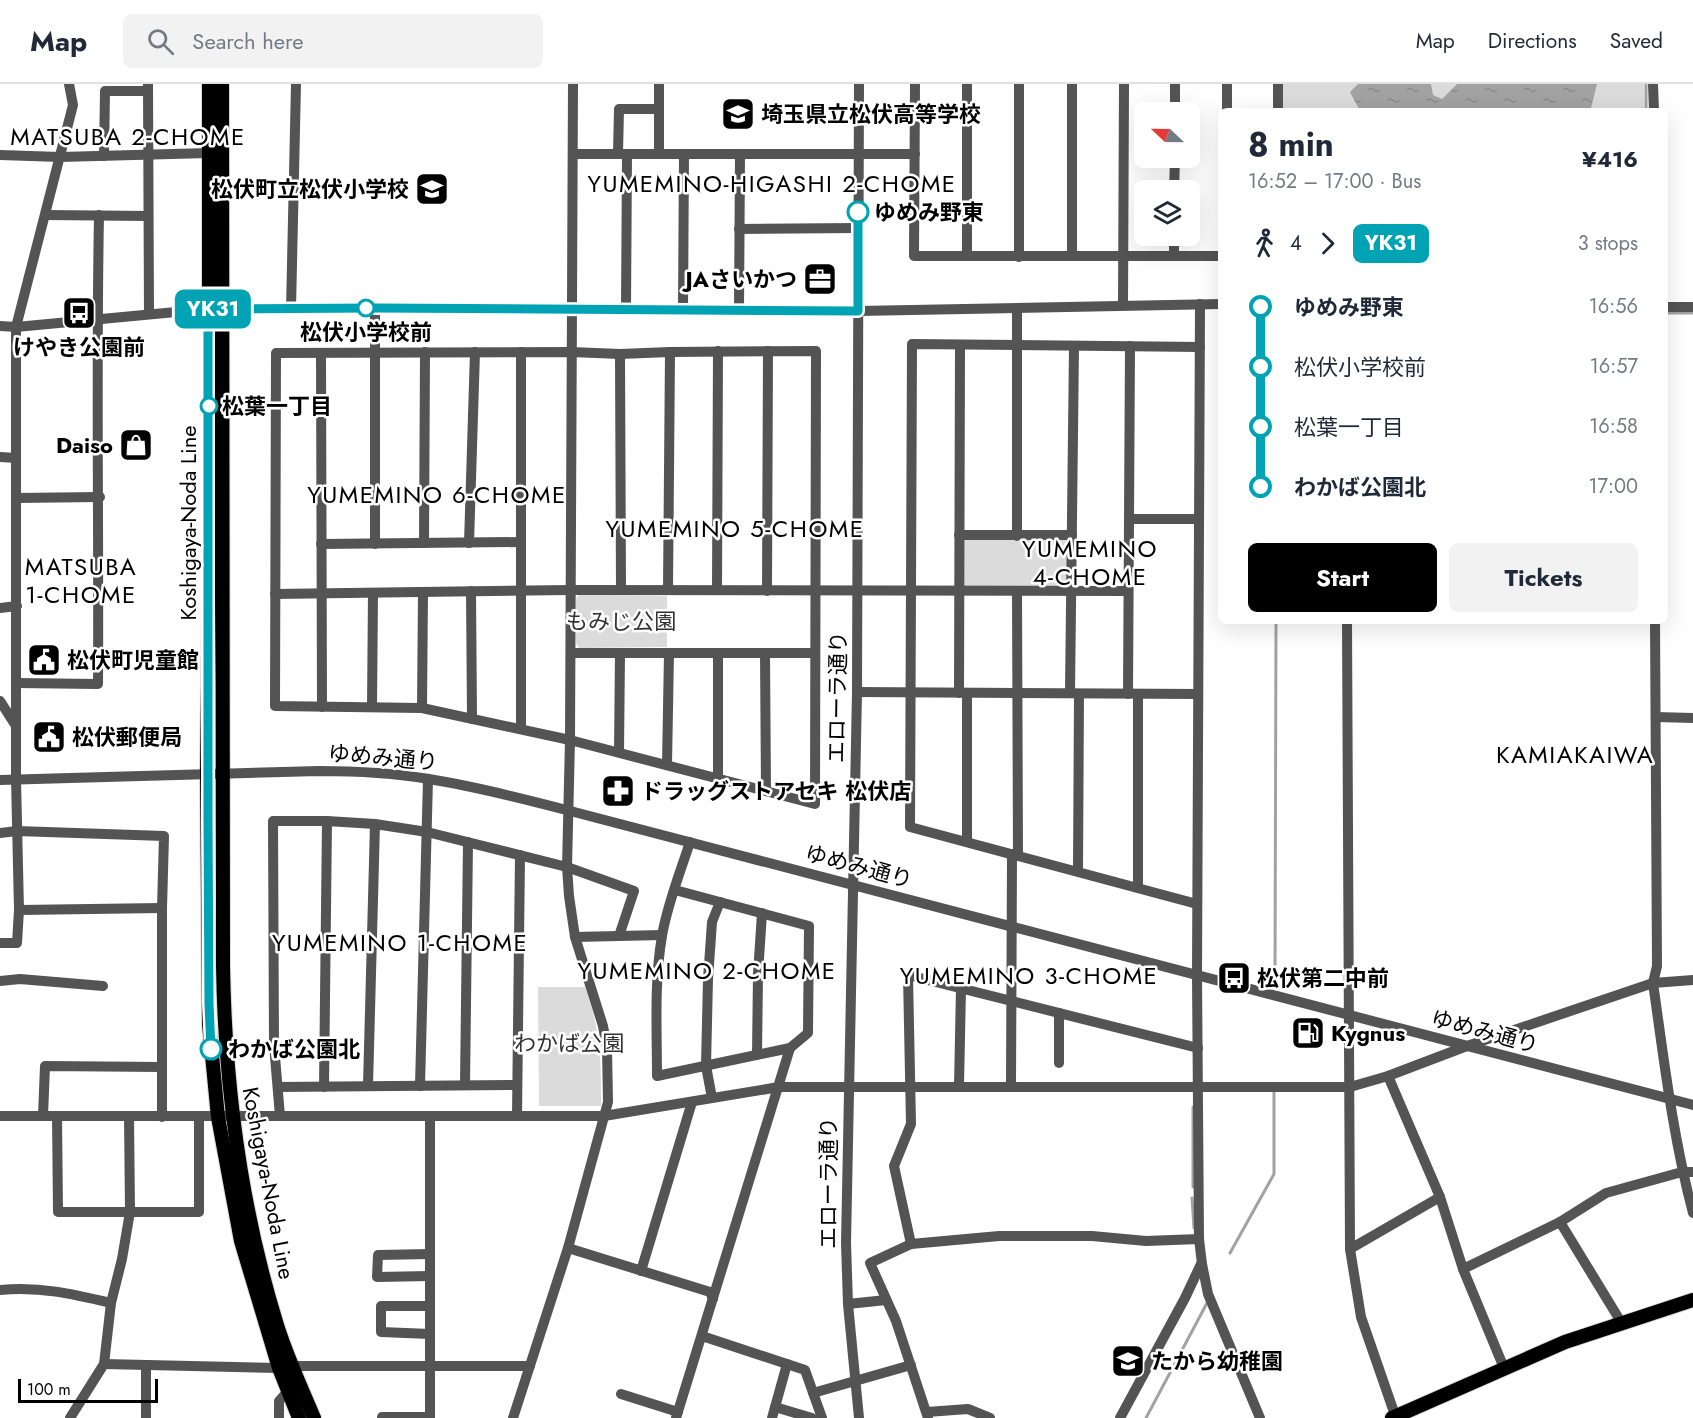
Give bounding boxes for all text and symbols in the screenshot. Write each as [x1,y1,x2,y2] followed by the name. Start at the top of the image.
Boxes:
[123,14,543,68] search box
[30,21,87,62] text: Map
[144,25,177,58] icon: search
[192,25,304,57] text: Search here
[1416,26,1455,56] text: Map
[1488,26,1577,56] text: Directions
[1610,26,1663,56] text: Saved
[720,96,756,132] school or university icon: 埼玉県立松伏高等学校
[761,98,981,130] place label: 埼玉県立松伏高等学校
[1134,102,1200,168] north arrow
[1134,102,1200,246] map controls
[10,119,246,154] district label: MATSUBA 2-CHOME
[1248,121,1334,168] text: 8 min
[1582,143,1638,175] text: ¥416
[587,166,957,201] district label: YUMEMINO-HIGASHI 2-CHOME
[1248,167,1421,196] text: 16:52 – 17:00 · Bus
[414,171,450,207] school or university icon: 松伏町立松伏小学校
[211,173,409,205] place label: 松伏町立松伏小学校
[1134,180,1200,246] button: layers
[874,196,984,228] place label: ゆめみ野東
[847,201,869,223] marker: ゆめみ野東
[1248,227,1281,260] icon: walk
[1311,227,1344,260] icon: forward
[1365,228,1417,258] text: YK31
[1290,229,1302,258] text: 4
[1578,229,1638,258] text: 3 stops
[802,261,838,297] office icon: JAさいかつ
[682,263,797,295] place label: JAさいかつ
[171,290,255,328] line badge: YK31
[1294,291,1404,323] text: ゆめみ野東
[1589,292,1638,321] text: 16:56
[187,294,239,324] text: YK31
[61,295,97,331] bus stop icon: けやき公園前
[357,299,375,317] marker: 松伏小学校前
[300,316,432,348] place label: 松伏小学校前
[13,331,145,363] place label: けやき公園前
[1294,351,1426,383] text: 松伏小学校前
[1590,352,1638,381] text: 16:57
[222,390,332,422] place label: 松葉一丁目
[200,397,218,415] marker: 松葉一丁目
[1294,411,1404,443] text: 松葉一丁目
[1589,412,1638,441] text: 16:58
[172,425,204,621] street label: Koshigaya-Noda Line
[118,427,154,463] shop icon: Daiso
[56,429,113,461] place label: Daiso
[1294,471,1426,503] text: わかば公園北
[1589,472,1638,501] text: 17:00
[307,477,567,512] district label: YUMEMINO 6-CHOME
[606,511,864,546] district label: YUMEMINO 5-CHOME
[1022,531,1158,594] district label: YUMEMINO 4-CHOME
[1248,543,1437,612] button: Start
[1449,543,1638,612] button: Tickets
[25,549,137,612] district label: MATSUBA 1-CHOME
[566,605,676,637] park label: もみじ公園
[820,631,854,763] street label: エローラ通り
[26,642,62,678] public building icon: 松伏町児童館
[67,644,199,676] place label: 松伏町児童館
[31,719,67,755] public building icon: 松伏郵便局
[72,721,182,753] place label: 松伏郵便局
[327,736,439,778] street label: ゆめみ通り
[1496,737,1654,772] district label: KAMIAKAIWA
[600,773,636,809] pharmacy icon: ドラッグストアセキ 松伏店
[641,775,911,807] place label: ドラッグストアセキ 松伏店
[802,836,916,896] street label: ゆめみ通り
[272,925,528,960] district label: YUMEMINO 1-CHOME
[577,953,837,988] district label: YUMEMINO 2-CHOME
[900,958,1158,993] district label: YUMEMINO 3-CHOME
[1216,960,1252,996] bus stop icon: 松伏第二中前
[1257,962,1389,994] place label: 松伏第二中前
[1428,1001,1542,1061] street label: ゆめみ通り
[1290,1015,1326,1051] fuel station icon: Kygnus
[1331,1017,1405,1049] place label: Kygnus
[514,1027,624,1059] park label: わかば公園
[228,1033,360,1065] place label: わかば公園北
[200,1038,222,1060] marker: わかば公園北
[235,1084,303,1282] street label: Koshigaya-Noda Line
[812,1117,844,1249] street label: エローラ通り
[1110,1343,1146,1379] school or university icon: たから幼稚園
[1151,1345,1283,1377] place label: たから幼稚園
[18,1376,158,1404] scale bar
[27,1378,71,1401] text: 100 m

